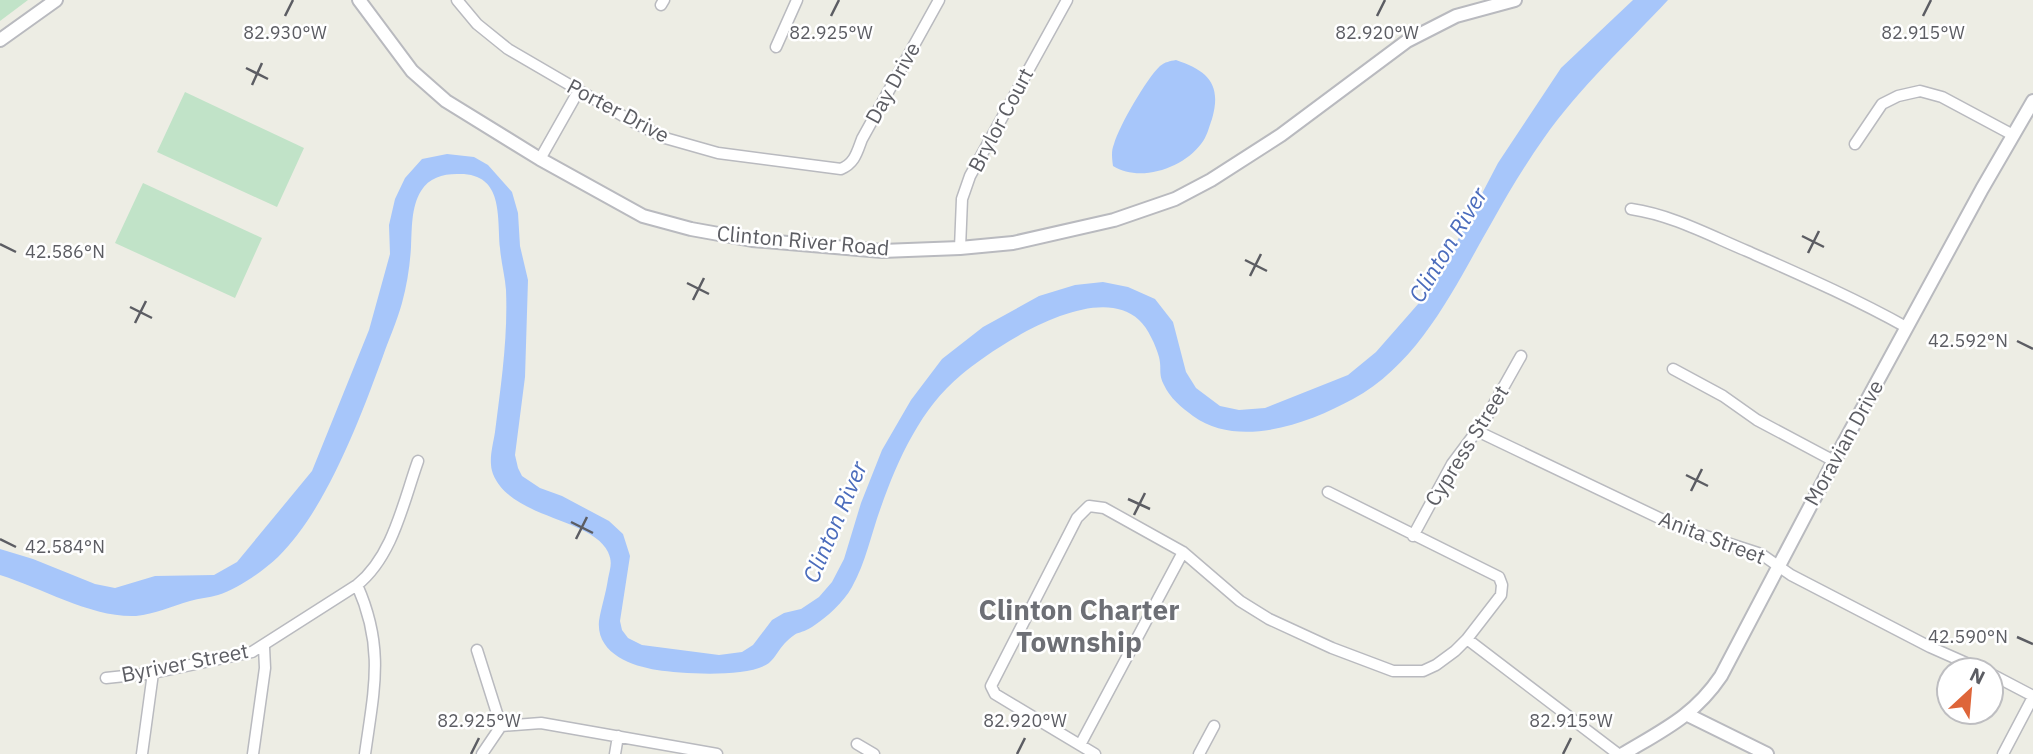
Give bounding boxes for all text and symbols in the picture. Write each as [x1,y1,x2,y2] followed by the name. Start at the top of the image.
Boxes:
[243,21,327,44] text: 82.930°W
[789,21,873,44] text: 82.925°W
[1335,21,1419,44] text: 82.920°W
[1881,21,1965,44] text: 82.915°W
[858,37,926,128] street label: Day Drive
[961,63,1039,176] street label: Brylor Court
[562,71,675,149] street label: Porter Drive
[1401,181,1494,307] water label: Clinton River
[716,219,891,261] street label: Clinton River Road
[25,240,105,263] text: 42.586°N
[1928,329,2008,352] text: 42.592°N
[1797,375,1889,510] street label: Moravian Drive
[1418,380,1515,511] street label: Cypress Street
[795,456,873,587] water label: Clinton River
[1655,504,1770,570] street label: Anita Street
[25,535,105,558] text: 42.584°N
[978,591,1180,660] district label: Clinton Charter Township
[1928,625,2008,648] text: 42.590°N
[119,636,251,688] street label: Byriver Street
[1935,656,2005,726] north arrow
[1966,662,1989,690] text: N
[437,709,521,732] text: 82.925°W
[983,709,1067,732] text: 82.920°W
[1529,709,1613,732] text: 82.915°W

